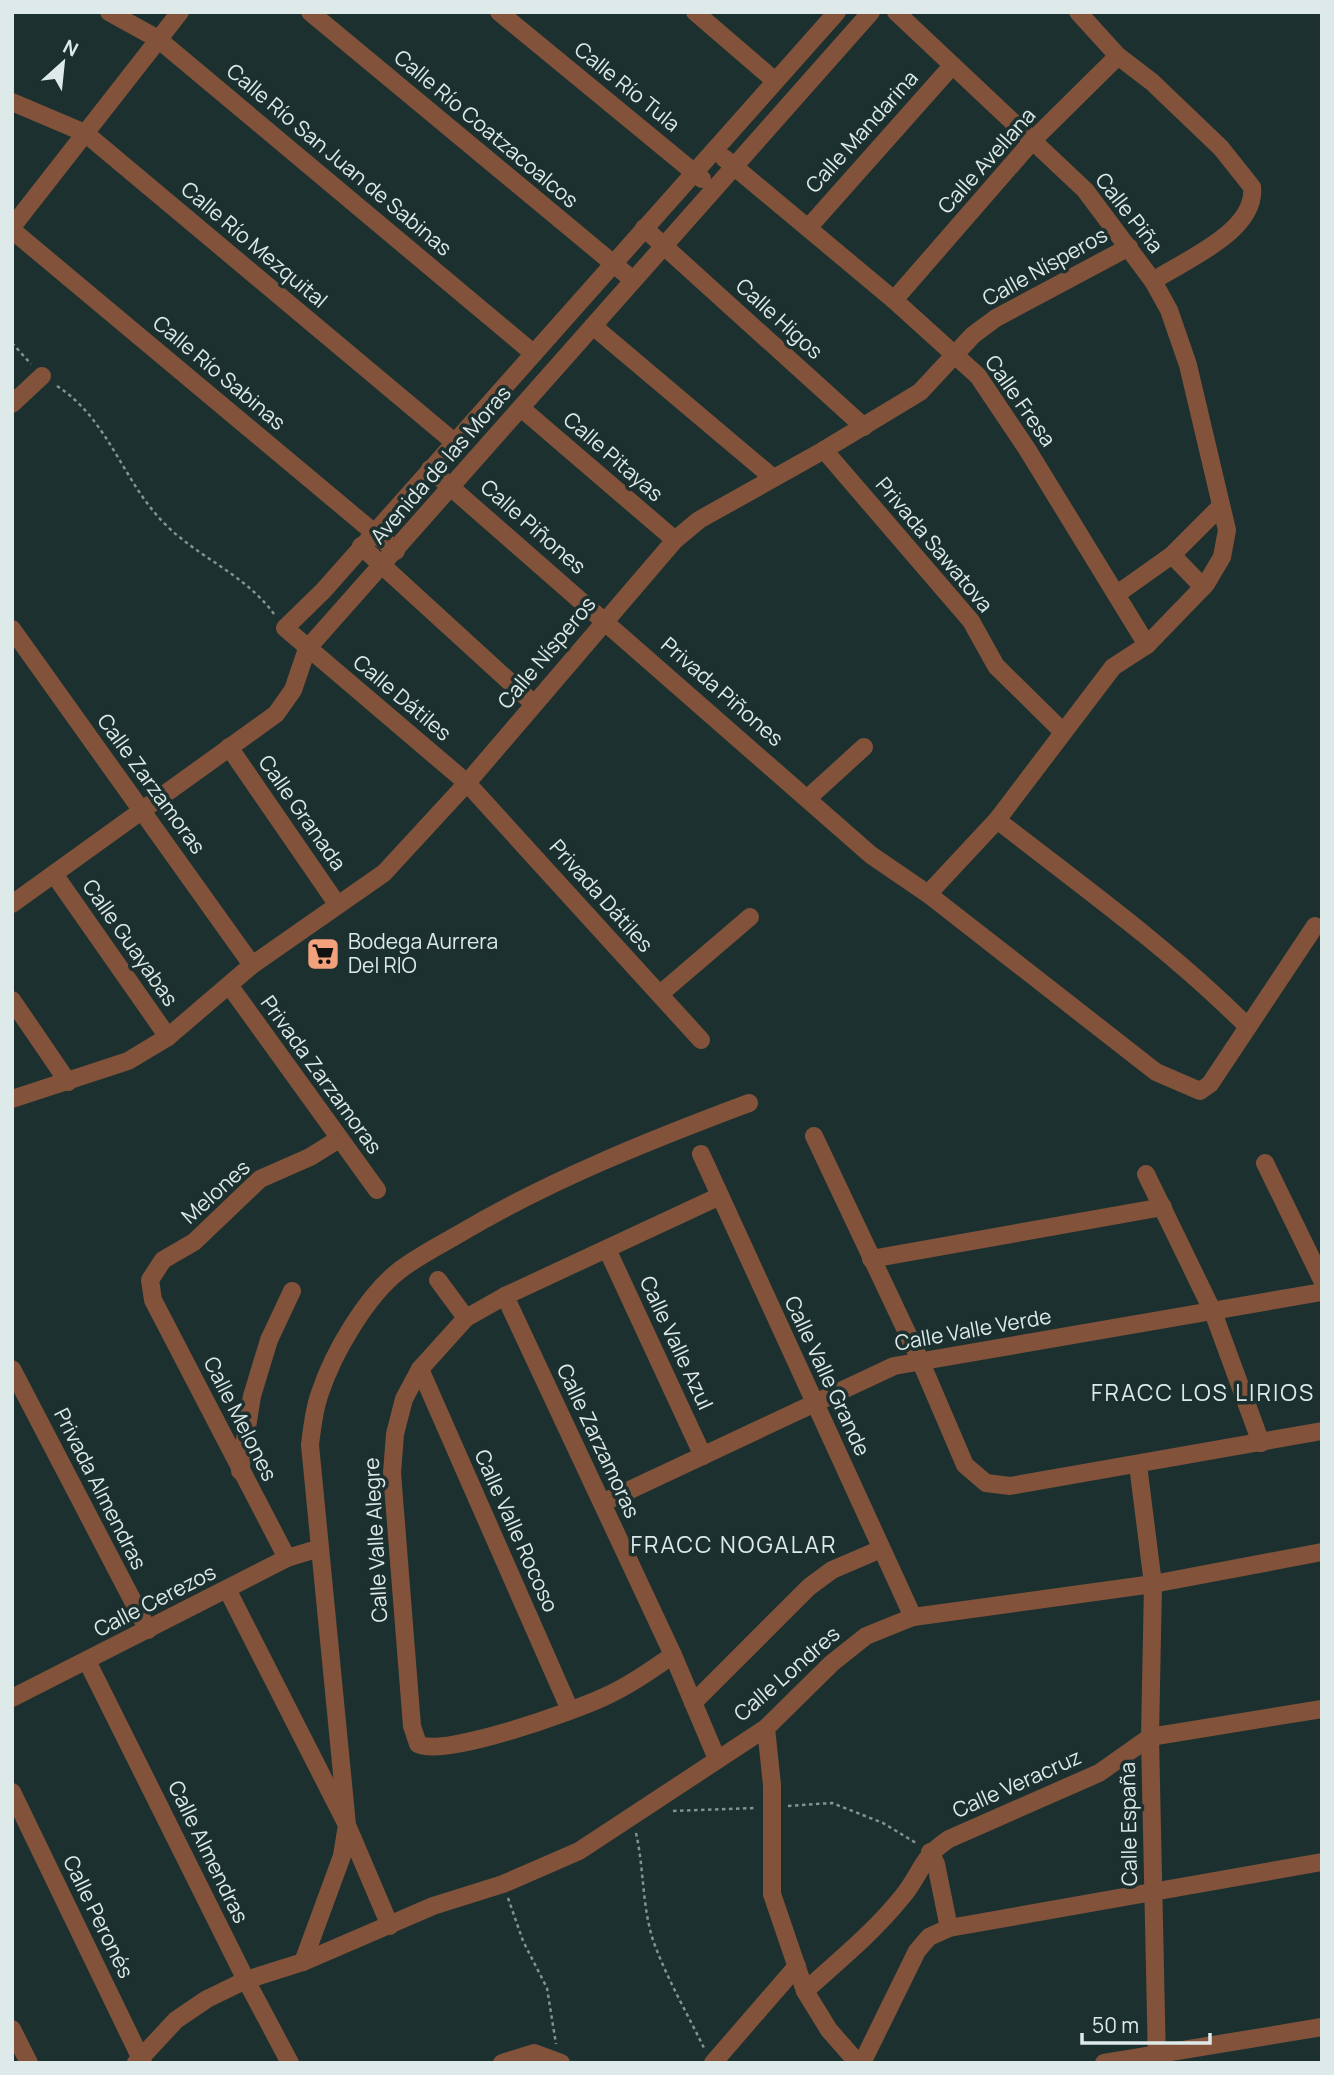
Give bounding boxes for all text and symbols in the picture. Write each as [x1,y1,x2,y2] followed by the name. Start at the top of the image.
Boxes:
[28,28,98,98] north arrow
[59,33,83,63] text: N
[569,35,686,137] street label: Calle Río Tula
[389,43,585,214] street label: Calle Río Coatzacoalcos
[221,57,458,262] street label: Calle Río San Juan de Sabinas
[799,64,924,198] street label: Calle Mandarina
[931,101,1041,219] street label: Calle Avellana
[1090,166,1170,258] street label: Calle Piña
[176,175,334,314] street label: Calle Río Mezquital
[977,220,1112,312] street label: Calle Nísperos
[730,272,829,365] street label: Calle Higos
[147,309,292,436] street label: Calle Río Sabinas
[979,349,1063,452] street label: Calle Fresa
[364,379,517,549] street label: Avenida de las Moras
[558,405,669,507] street label: Calle Pitayas
[870,471,1000,618] street label: Privada Sawatova
[475,473,592,580] street label: Calle Piñones
[491,590,602,714] street label: Calle Nísperos
[656,630,790,752] street label: Privada Piñones
[348,648,458,747] street label: Calle Dátiles
[91,708,212,859] street label: Calle Zarzamoras
[253,749,353,876] street label: Calle Granada
[544,833,660,958] street label: Privada Dátiles
[77,873,185,1011] street label: Calle Guayabas
[348,927,498,979] place label: Bodega Aurrera Del RIO
[304,935,342,973] supermarket icon: Bodega Aurrera Del RIO
[255,990,389,1159] street label: Privada Zarzamoras
[175,1153,256,1229] street label: Melones
[634,1271,720,1414] street label: Calle Valle Azul
[779,1291,877,1460] street label: Calle Valle Grande
[892,1301,1053,1357] street label: Calle Valle Verde
[198,1352,284,1485] street label: Calle Melones
[551,1359,647,1522] street label: Calle Zarzamoras
[1091,1376,1315,1408] district label: FRACC LOS LIRIOS
[48,1403,154,1574] street label: Privada Almendras
[468,1445,565,1616] street label: Calle Valle Rocoso
[357,1457,393,1623] street label: Calle Valle Alegre
[630,1528,838,1560] district label: FRACC NOGALAR
[89,1557,220,1643] street label: Calle Cerezos
[727,1620,845,1727] street label: Calle Londres
[948,1742,1085,1824] street label: Calle Veracruz
[1113,1762,1143,1886] street label: Calle España
[162,1776,256,1928] street label: Calle Almendras
[57,1850,141,1983] street label: Calle Peronés
[1082,2002,1210,2046] scale bar
[1092,2011,1139,2039] text: 50 m

